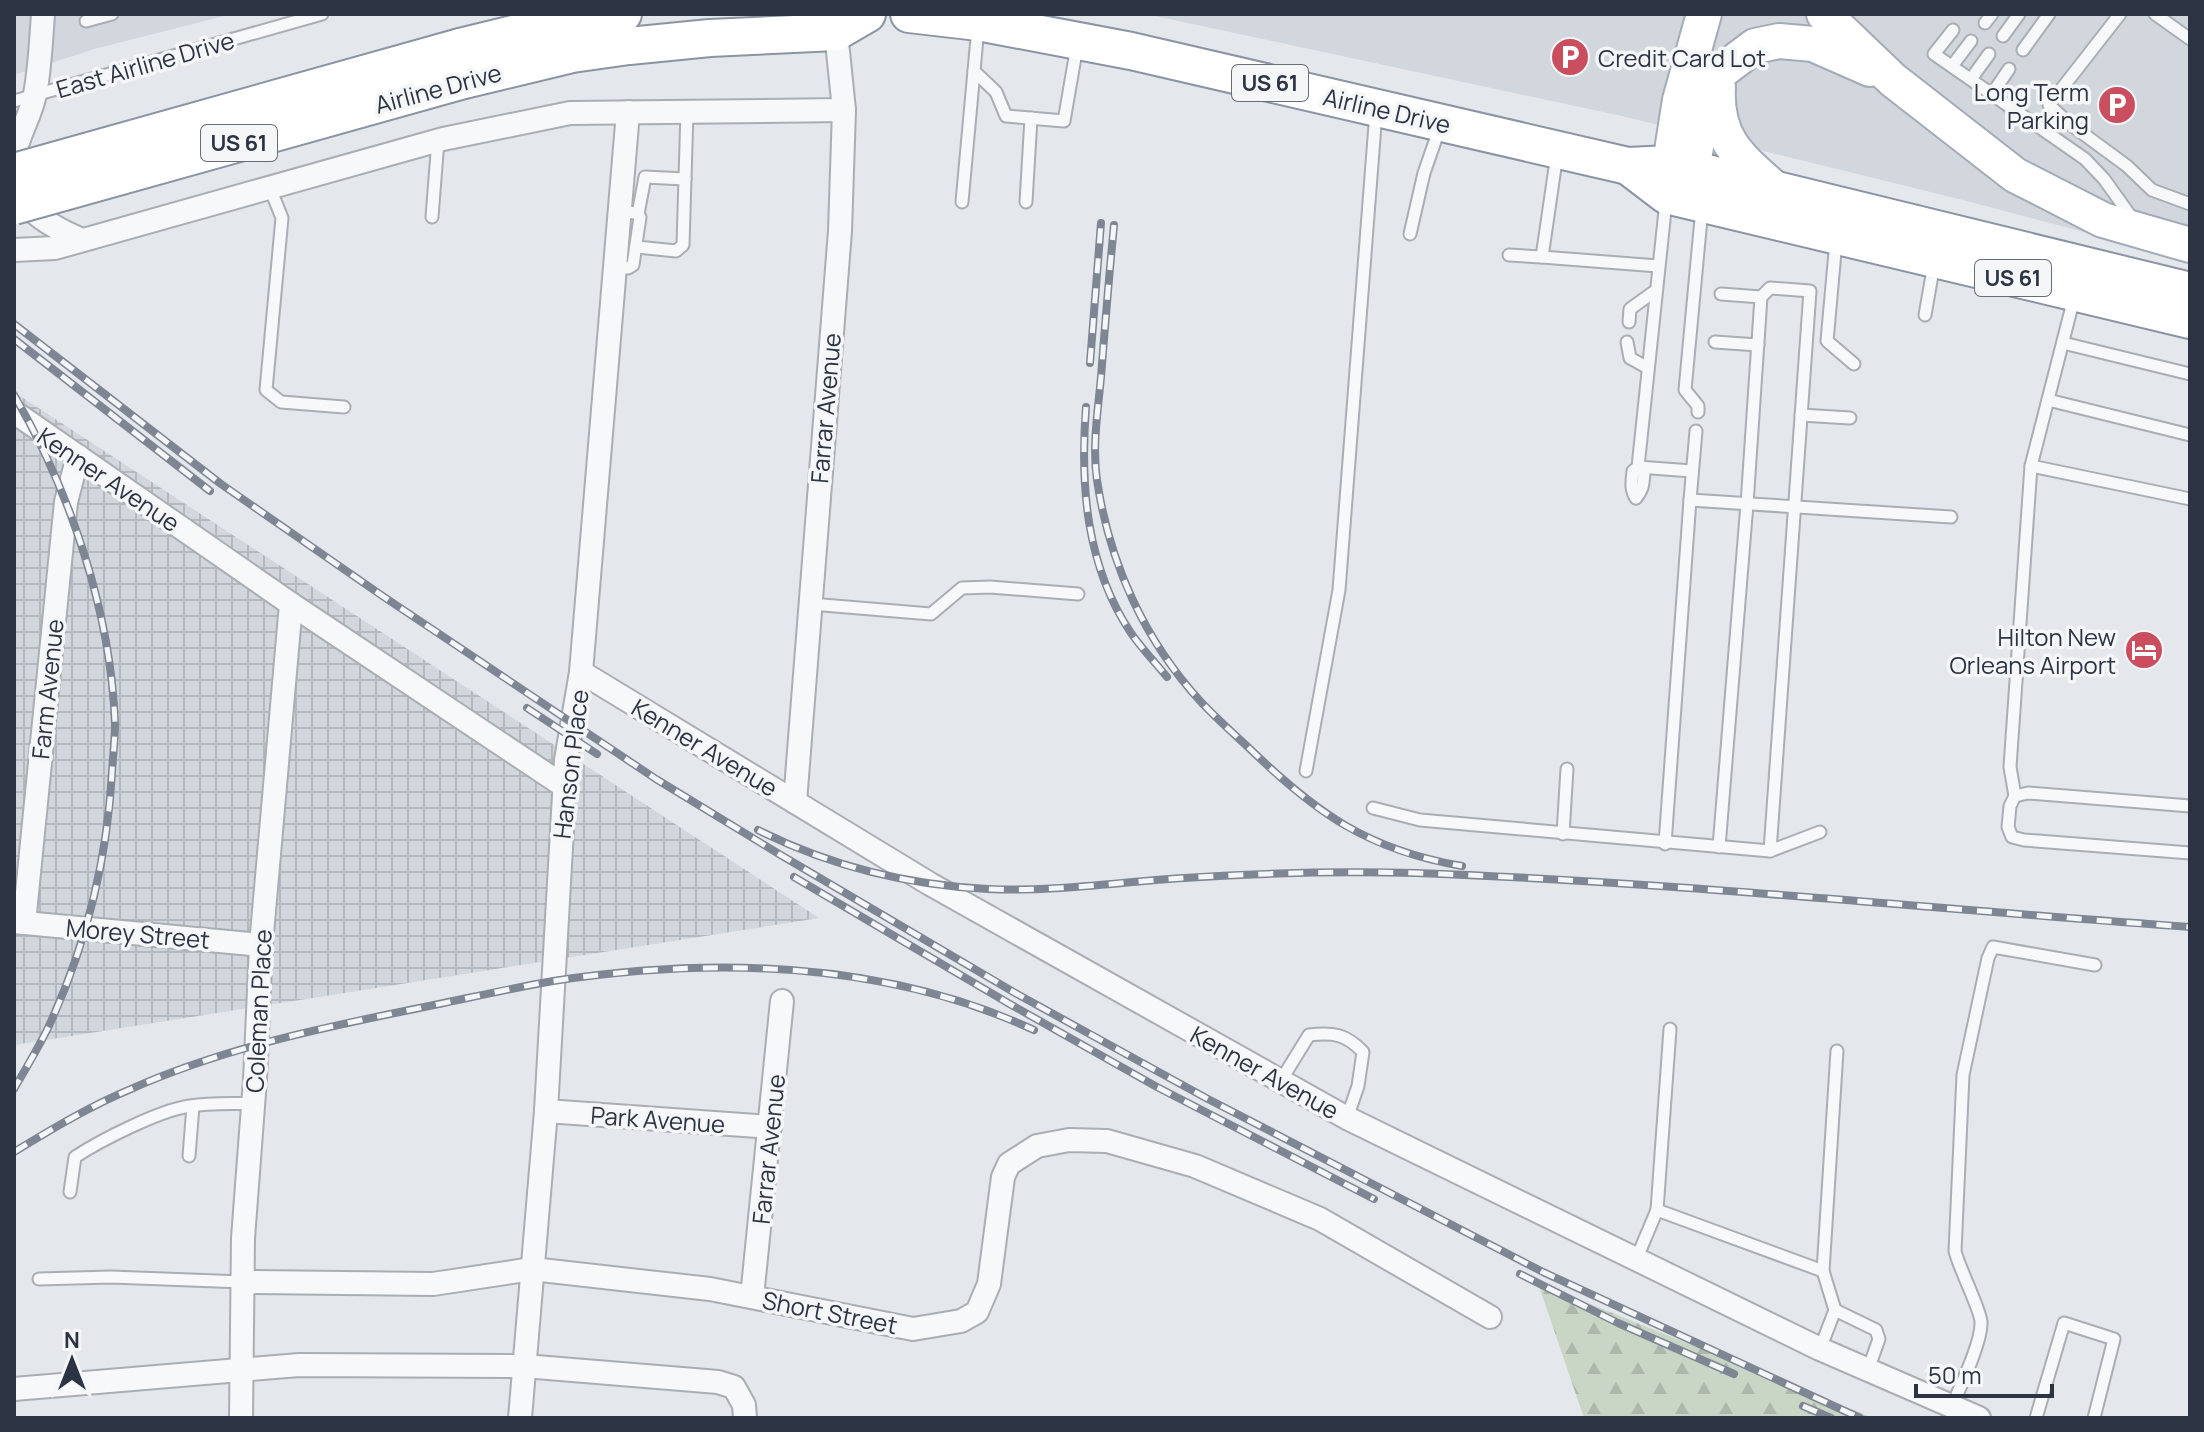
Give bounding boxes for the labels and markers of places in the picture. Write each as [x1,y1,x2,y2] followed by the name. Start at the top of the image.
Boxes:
[1549,36,1591,78] parking icon: Credit Card Lot
[1598,41,1766,74] place label: Credit Card Lot
[1974,75,2089,136] place label: Long Term Parking
[2096,84,2138,126] parking icon: Long Term Parking
[1949,620,2116,681] place label: Hilton New Orleans Airport
[2123,629,2165,671] hotel icon: Hilton New Orleans Airport

